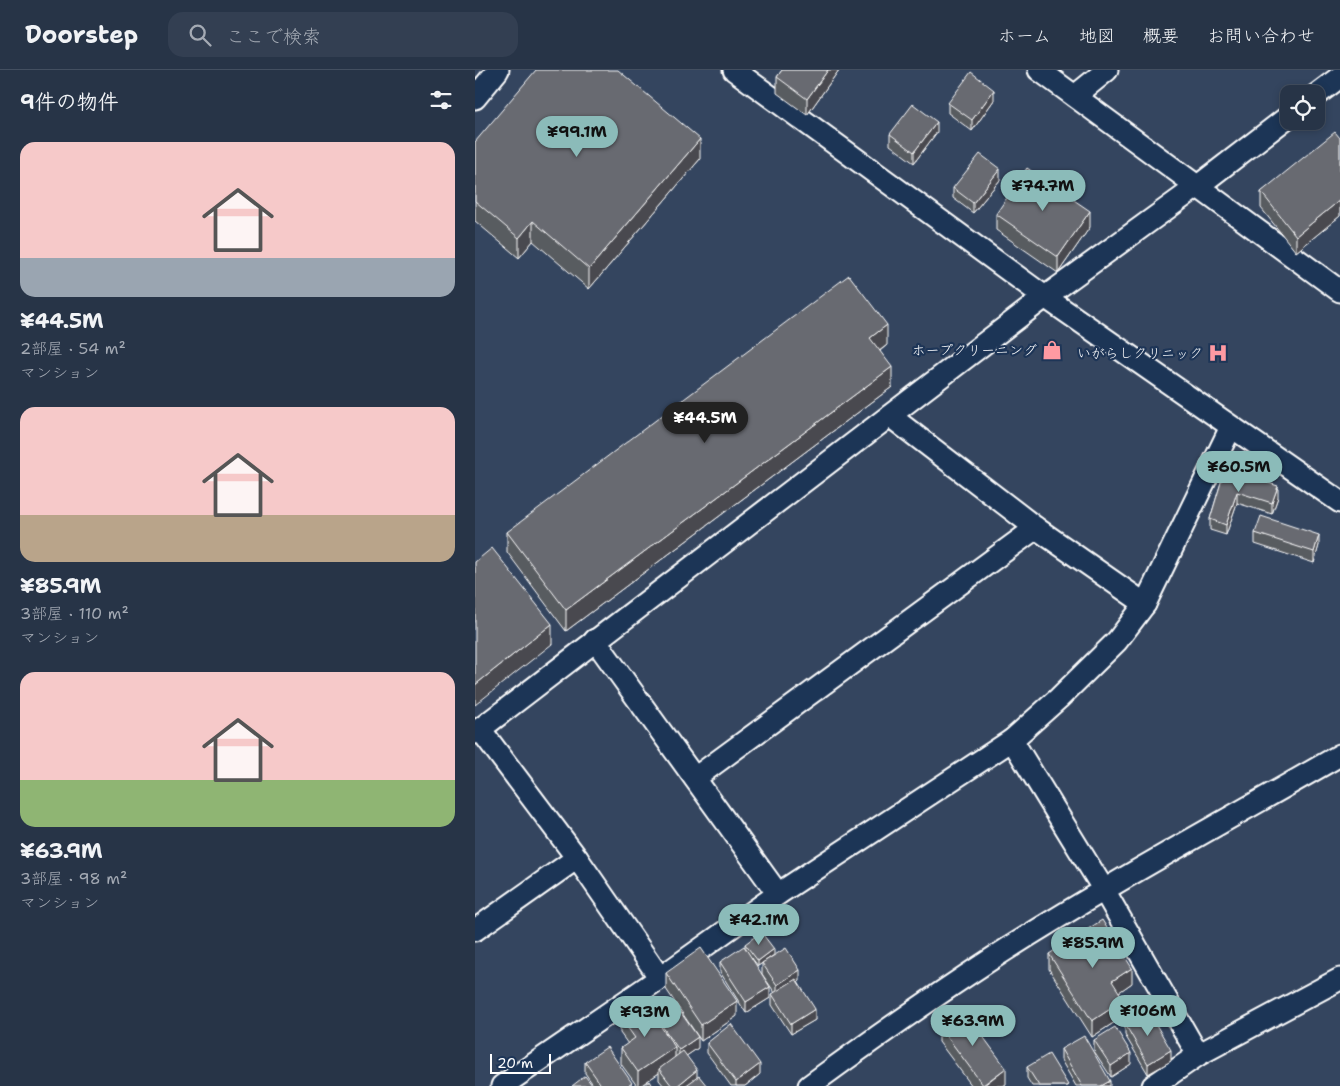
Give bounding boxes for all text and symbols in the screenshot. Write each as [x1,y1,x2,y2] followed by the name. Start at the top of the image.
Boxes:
[168,12,518,57] search box
[25,19,138,51] text: Doorstep
[186,21,214,49] icon: search
[226,24,321,49] text: ここで検索
[998,24,1051,48] text: ホーム
[1079,24,1115,48] text: 地図
[1143,24,1179,48] text: 概要
[1207,24,1315,48] text: お問い合わせ
[1280,85,1325,130] map controls
[1280,85,1325,130] button: locate
[427,86,455,114] icon: filters
[20,88,119,116] text: 9件の物件
[536,116,618,158] pin: ¥99.1M
[547,121,607,142] text: ¥99.1M
[1002,170,1084,212] pin: ¥74.7M
[193,175,283,265] icon: home
[1012,175,1074,196] text: ¥74.7M
[20,307,104,335] text: ¥44.5M
[20,338,126,359] text: 2部屋 · 54 m²
[1041,339,1063,361] shop icon: ホープクリーニング
[912,341,1037,359] place label: ホープクリーニング
[1207,342,1229,364] hospital icon: いがらしクリニック
[1077,344,1203,362] place label: いがらしクリニック
[20,362,99,383] text: マンション
[664,402,746,444] pin: ¥44.5M
[673,407,737,428] text: ¥44.5M
[193,440,283,530] icon: home
[1198,450,1280,493] pin: ¥60.5M
[1207,456,1271,477] text: ¥60.5M
[20,572,101,600] text: ¥85.9M
[20,603,129,624] text: 3部屋 · 110 m²
[20,627,99,648] text: マンション
[193,705,283,795] icon: home
[20,837,102,865] text: ¥63.9M
[20,868,127,889] text: 3部屋 · 98 m²
[20,892,99,913] text: マンション
[718,904,800,946] pin: ¥42.1M
[729,909,789,930] text: ¥42.1M
[1052,926,1134,969] pin: ¥85.9M
[1062,932,1124,953] text: ¥85.9M
[1113,994,1183,1037] pin: ¥106M
[615,996,675,1038] pin: ¥93M
[1120,1000,1176,1021] text: ¥106M
[620,1001,670,1022] text: ¥93M
[932,1004,1014,1047] pin: ¥63.9M
[942,1010,1004,1031] text: ¥63.9M
[490,1051,551,1074] scale bar
[497,1054,533,1072] text: 20 m

